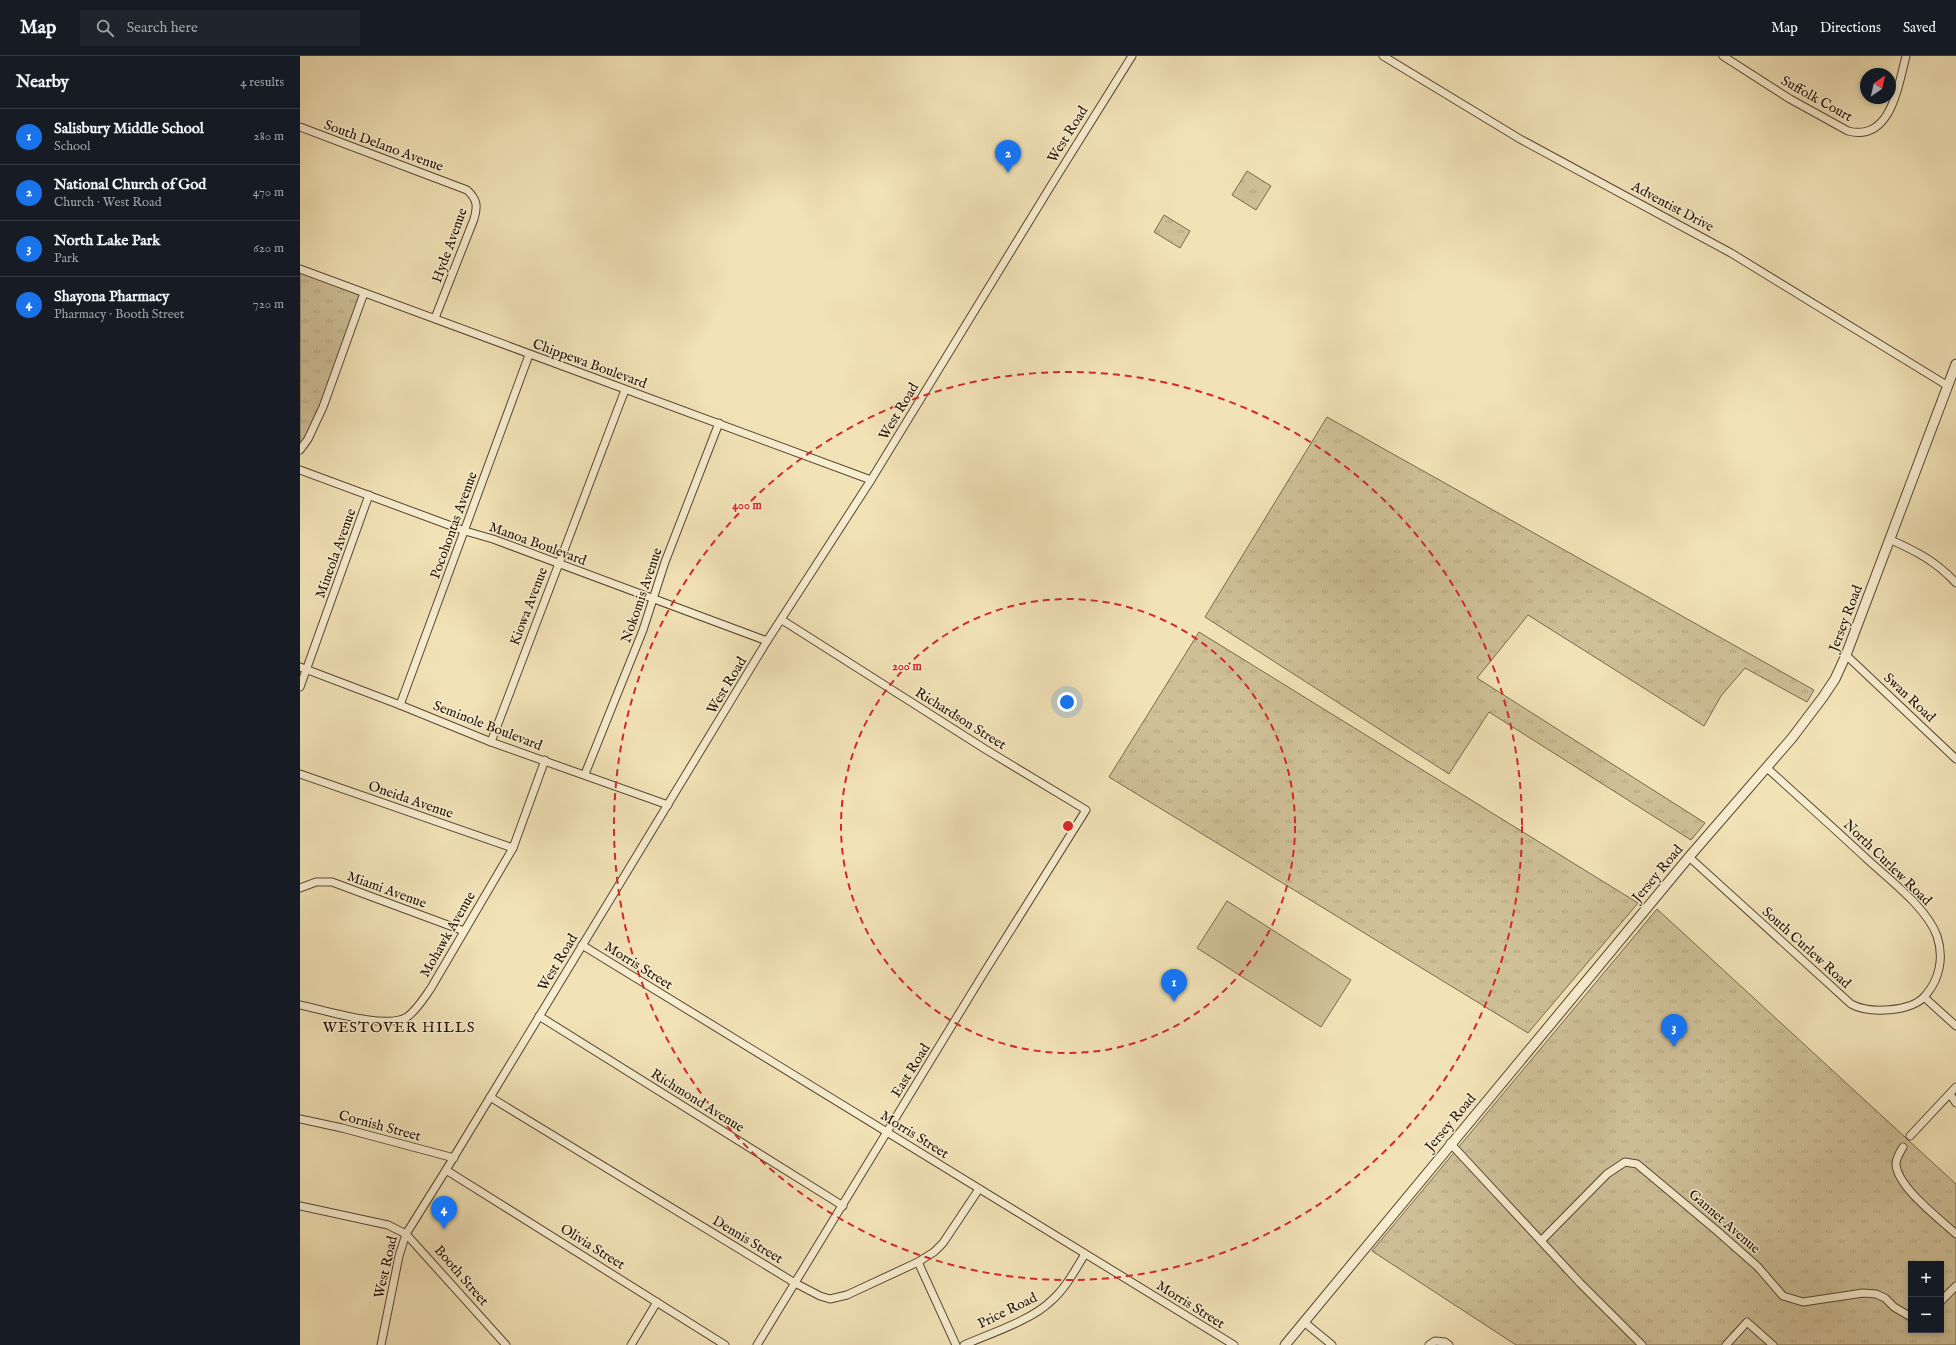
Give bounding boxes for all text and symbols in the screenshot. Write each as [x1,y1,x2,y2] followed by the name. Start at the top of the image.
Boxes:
[80,10,360,46] search box
[20,16,56,40] text: Map
[94,17,116,39] icon: search
[126,18,198,37] text: Search here
[1771,19,1798,37] text: Map
[1820,19,1881,37] text: Directions
[1903,19,1936,37] text: Saved
[1860,68,1896,104] north arrow
[16,72,69,93] text: Nearby
[1777,72,1856,126] street label: Suffolk Court
[240,74,284,91] text: 4 results
[1043,102,1093,166] street label: West Road
[322,116,446,176] street label: South Delano Avenue
[54,119,204,138] text: Salisbury Middle School
[27,128,31,145] text: 1
[254,128,284,145] text: 280 m
[54,138,91,155] text: School
[995,140,1021,173] pin: 2
[54,175,206,194] text: National Church of God
[1627,177,1717,236] street label: Adventist Drive
[26,184,32,201] text: 2
[253,184,284,201] text: 470 m
[54,194,162,211] text: Church · West Road
[428,205,472,285] street label: Hyde Avenue
[54,231,160,250] text: North Lake Park
[27,240,31,257] text: 3
[253,240,284,257] text: 620 m
[54,250,79,267] text: Park
[54,287,169,306] text: Shayona Pharmacy
[26,296,32,313] text: 4
[253,296,284,313] text: 720 m
[54,306,184,323] text: Pharmacy · Booth Street
[530,335,650,393] street label: Chippewa Boulevard
[875,379,923,443] street label: West Road
[426,469,482,581] street label: Pocohontas Avenue
[732,498,763,513] text: 400 m
[311,506,361,601] street label: Mineola Avenue
[486,518,589,570] street label: Manoa Boulevard
[617,545,667,645] street label: Nokomis Avenue
[506,564,552,648] street label: Kiowa Avenue
[1824,582,1867,656] street label: Jersey Road
[703,653,751,717] street label: West Road
[892,659,922,674] text: 200 m
[1880,669,1939,727] street label: Swan Road
[912,684,1010,754] street label: Richardson Street
[1057,692,1077,712] your location
[431,697,545,755] street label: Seminole Boulevard
[366,777,456,823] street label: Oneida Avenue
[1839,816,1936,910] street label: North Curlew Road
[1061,819,1075,833] centre of rings
[1627,841,1687,908] street label: Jersey Road
[344,867,429,913] street label: Miami Avenue
[416,888,480,981] street label: Mohawk Avenue
[1758,903,1855,993] street label: South Curlew Road
[534,930,582,994] street label: West Road
[601,938,676,994] street label: Morris Street
[1161,969,1187,1002] pin: 1
[1661,1014,1687,1047] pin: 3
[323,1018,475,1037] district label: WESTOVER HILLS
[887,1040,935,1101] street label: East Road
[647,1065,748,1137] street label: Richmond Avenue
[1420,1090,1480,1157] street label: Jersey Road
[337,1106,423,1146] street label: Cornish Street
[877,1107,952,1163] street label: Morris Street
[1685,1186,1764,1258] street label: Gannet Avenue
[431,1196,457,1229] pin: 4
[709,1212,786,1268] street label: Dennis Street
[557,1220,628,1274] street label: Olivia Street
[370,1234,402,1300] street label: West Road
[430,1242,493,1310] street label: Booth Street
[1908,1261,1944,1333] map controls
[1908,1261,1944,1297] button: +
[1153,1277,1228,1333] street label: Morris Street
[975,1289,1041,1333] street label: Price Road
[1908,1297,1944,1333] button: −

